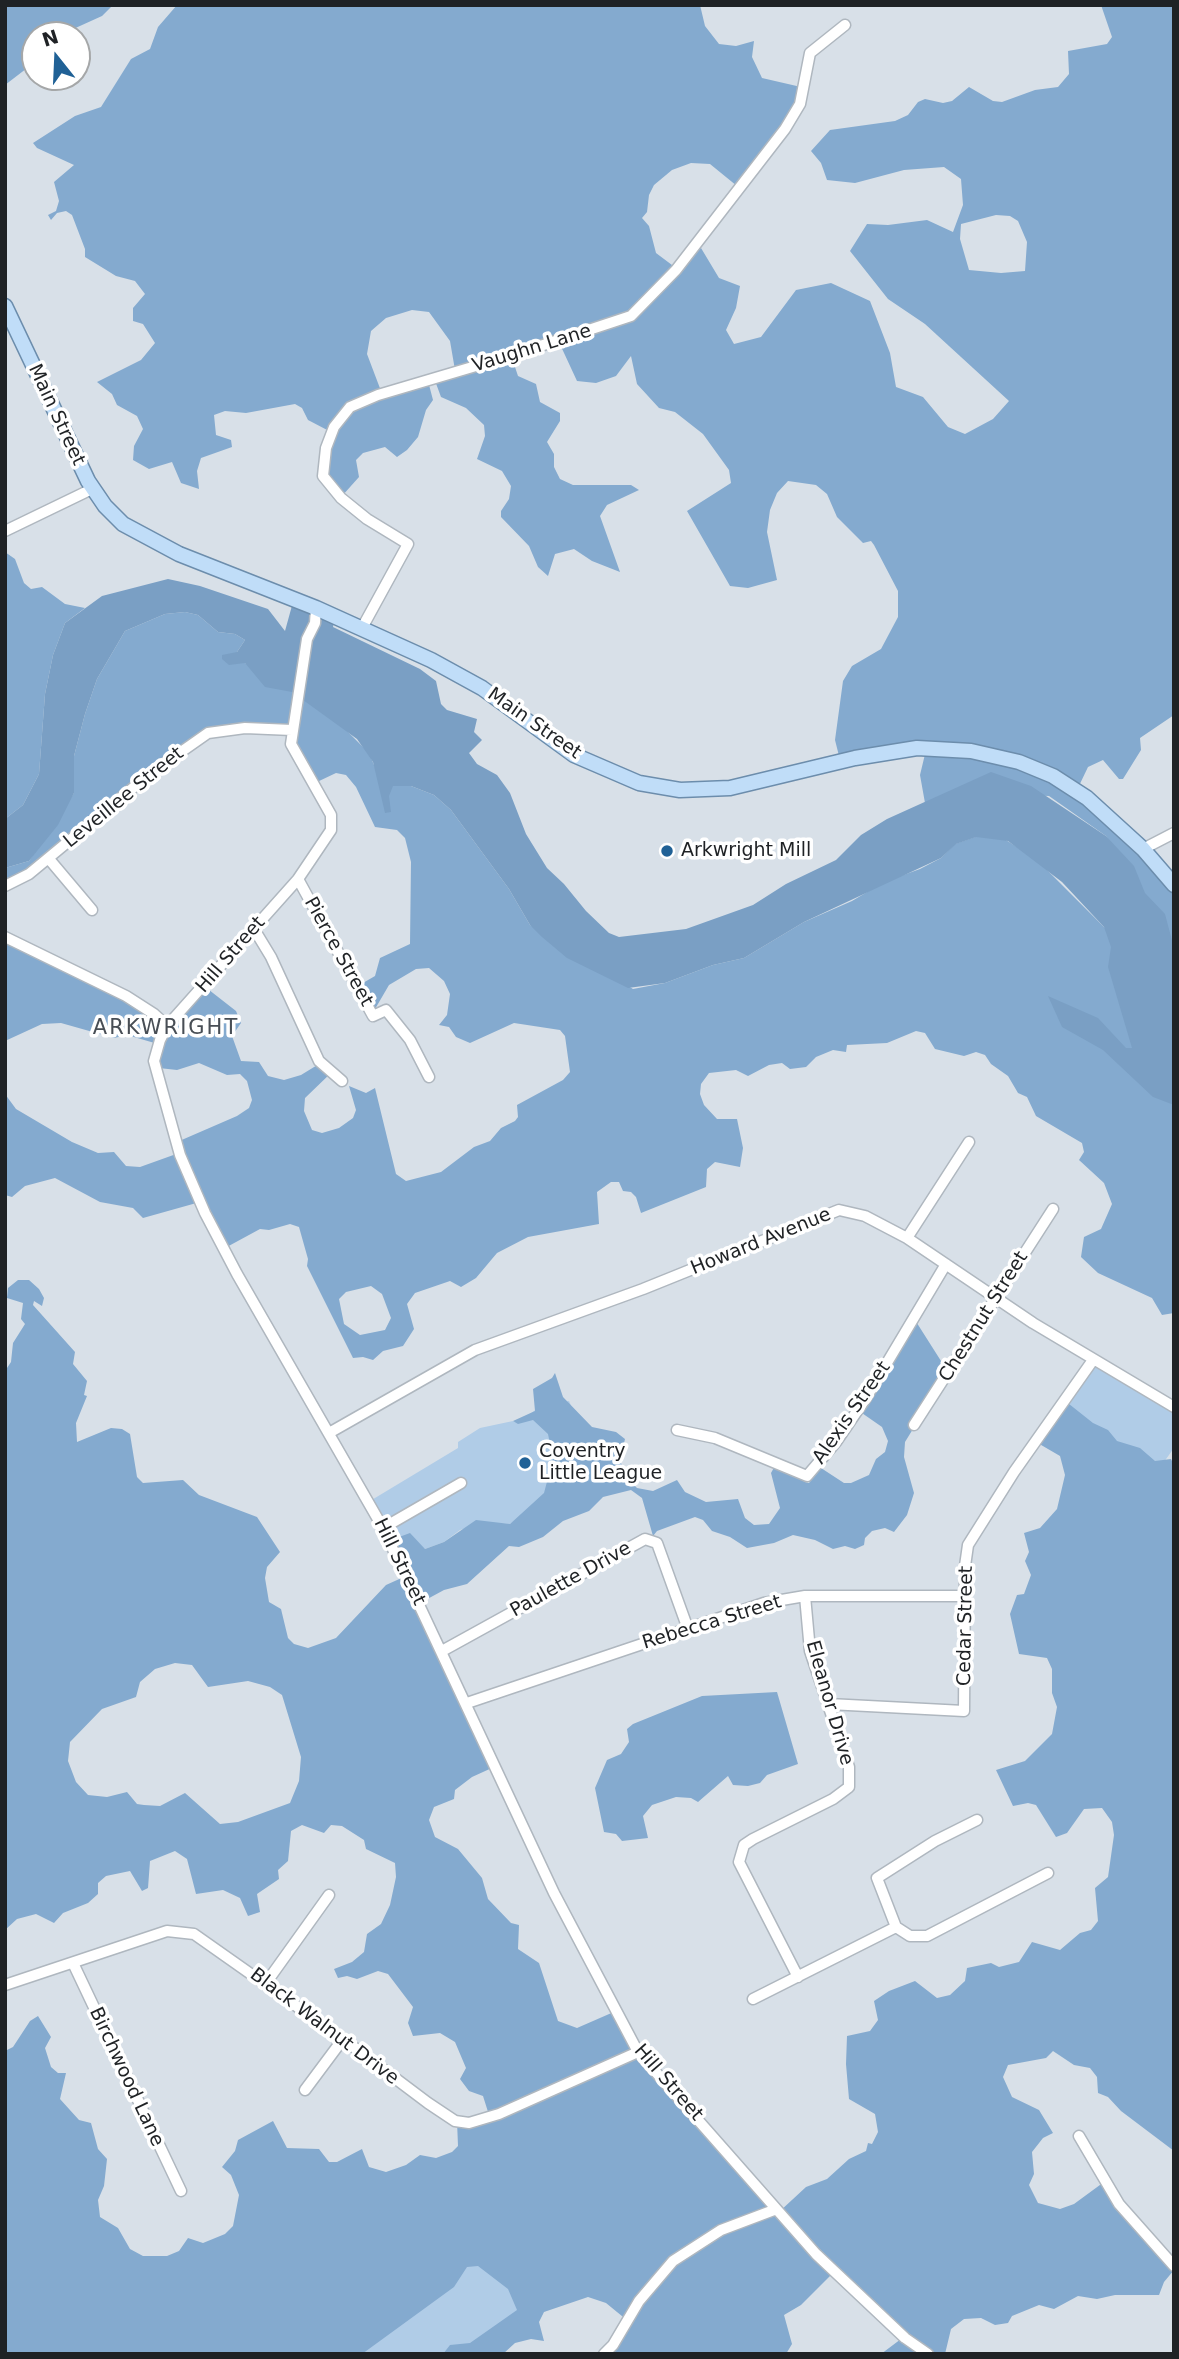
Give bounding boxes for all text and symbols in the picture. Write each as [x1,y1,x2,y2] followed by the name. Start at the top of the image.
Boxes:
[21,21,91,91] north arrow
[39,25,61,51] text: N
[470,320,594,378] street label: Vaughn Lane
[23,361,89,469] street label: Main Street
[483,683,585,765] street label: Main Street
[59,743,189,853] street label: Leveillee Street
[681,840,811,862] place label: Arkwright Mill
[659,843,675,859] marker: Arkwright Mill
[299,893,377,1011] street label: Pierce Street
[192,912,270,998] street label: Hill Street
[94,1016,238,1042] district label: ARKWRIGHT
[688,1203,834,1281] street label: Howard Avenue
[935,1248,1033,1386] street label: Chestnut Street
[808,1357,896,1469] street label: Alexis Street
[539,1441,662,1485] place label: Coventry Little League
[517,1455,533,1471] marker: Coventry Little League
[368,1515,430,1609] street label: Hill Street
[507,1537,635,1623] street label: Paulette Drive
[954,1566,978,1686] street label: Cedar Street
[640,1591,784,1655] street label: Rebecca Street
[800,1638,858,1768] street label: Eleanor Drive
[245,1964,403,2090] street label: Black Walnut Drive
[84,2004,168,2150] street label: Birchwood Lane
[629,2040,707,2126] street label: Hill Street

